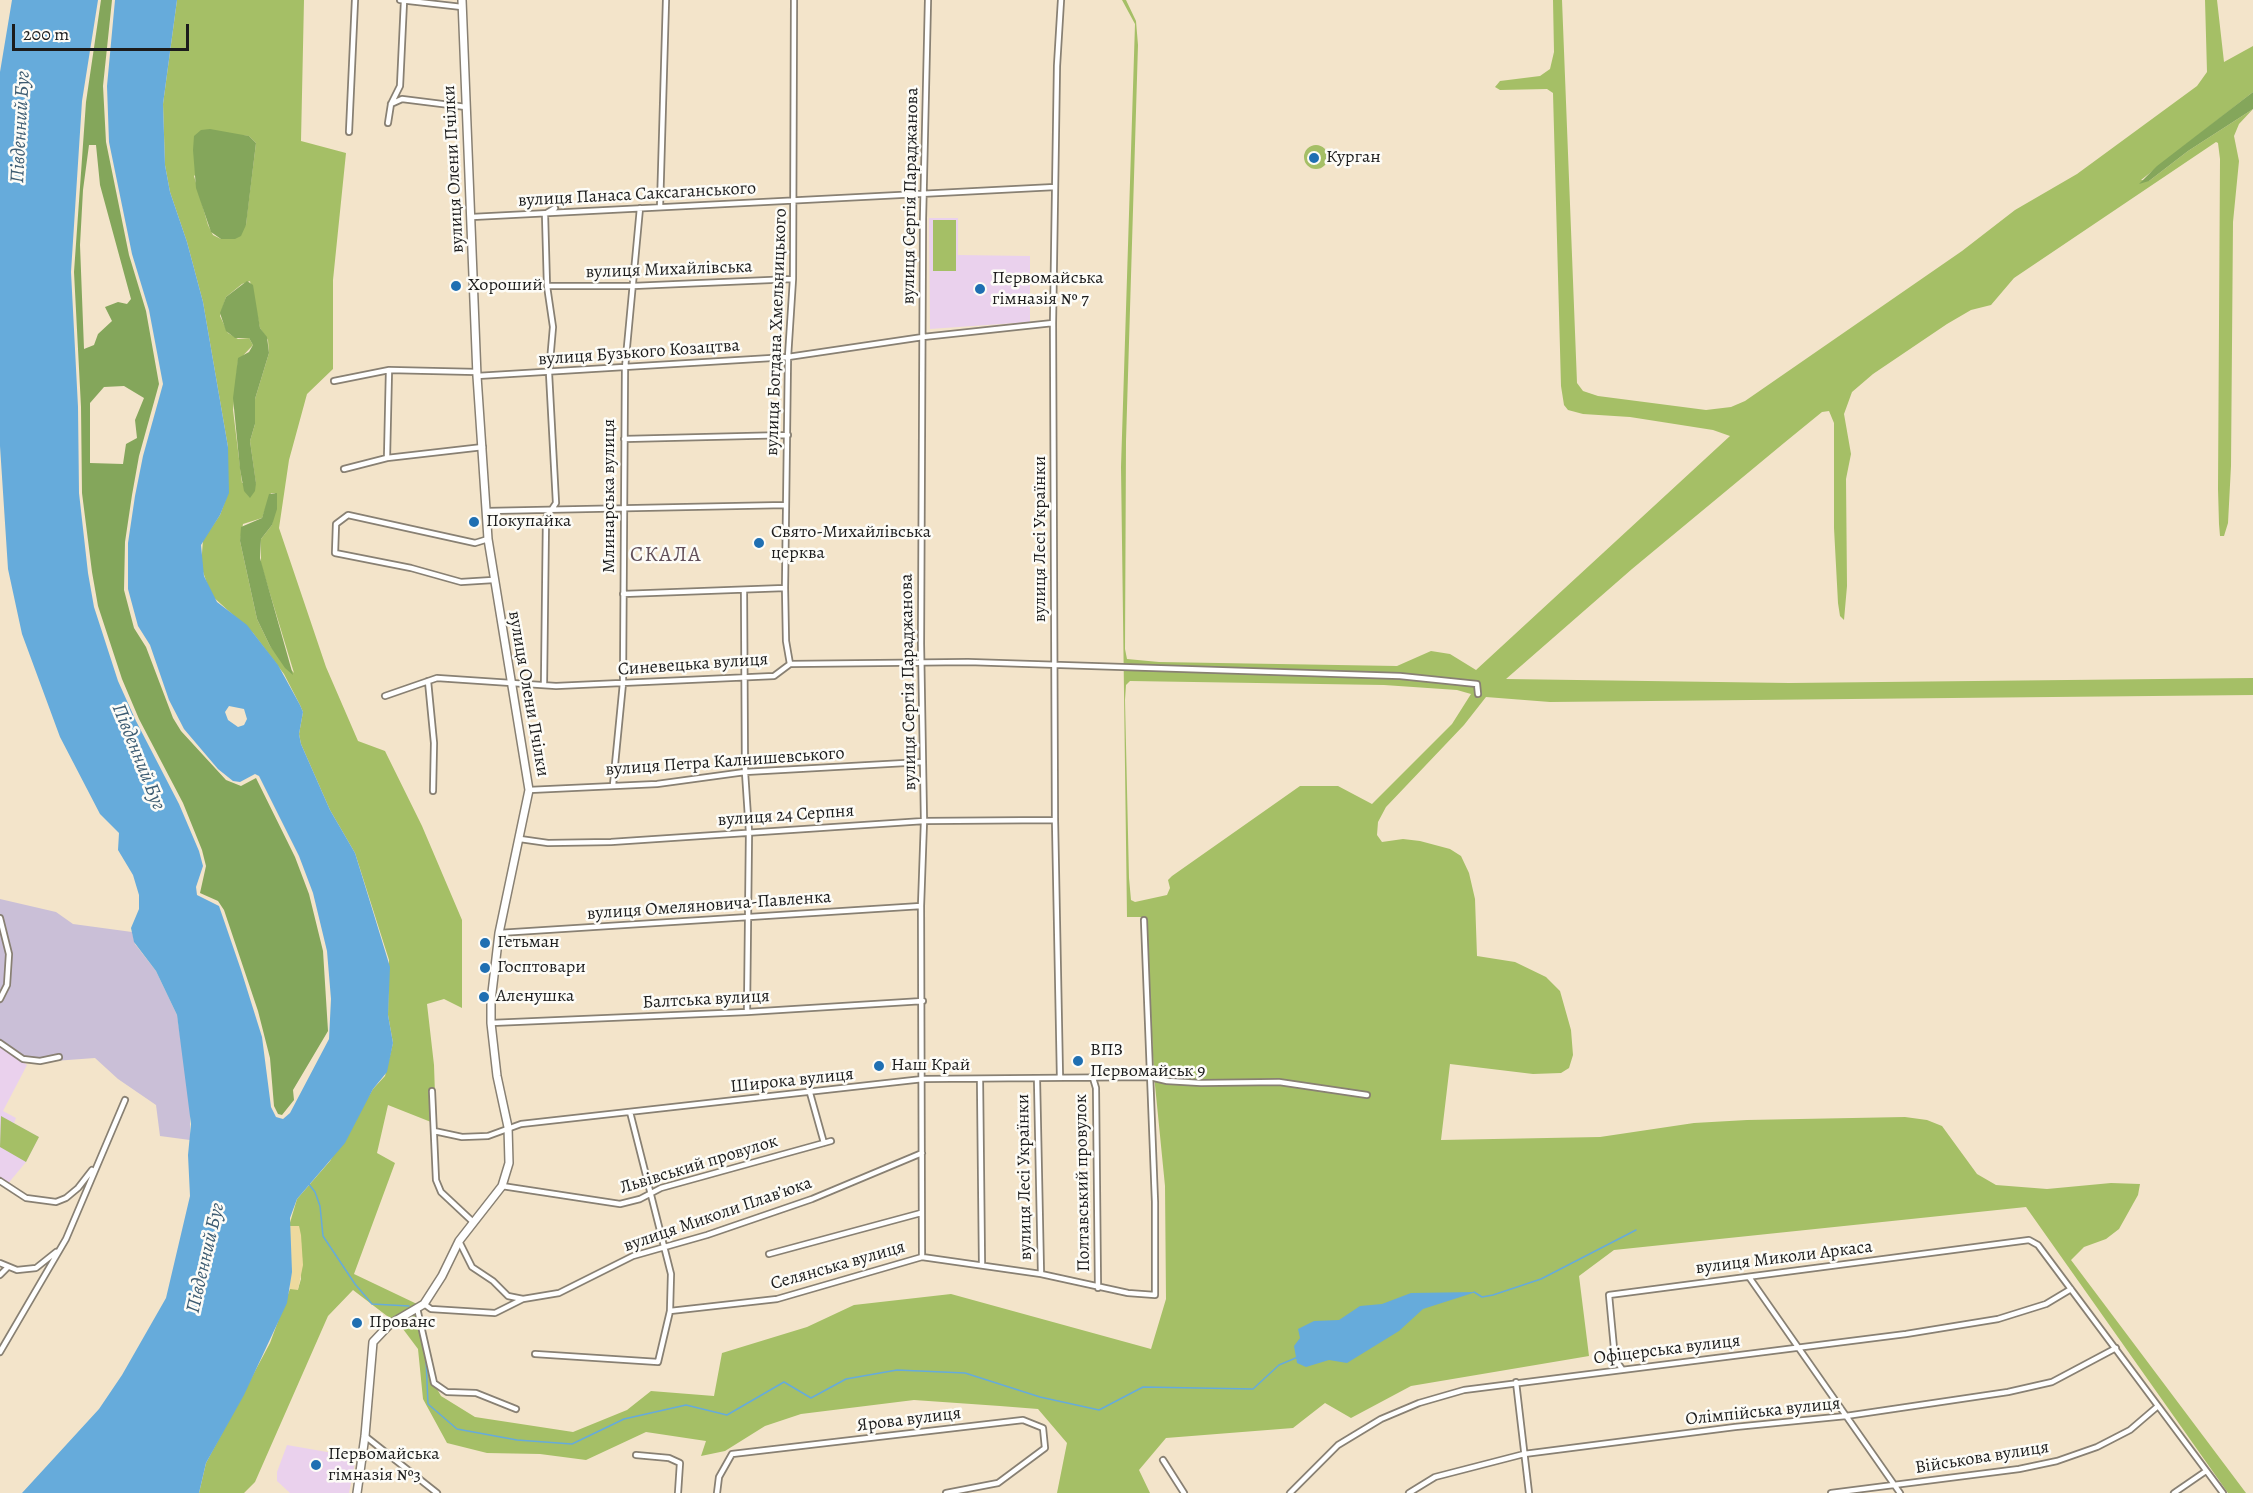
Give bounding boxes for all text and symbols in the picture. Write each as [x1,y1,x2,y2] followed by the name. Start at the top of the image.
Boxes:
[15,12,192,50] scale bar
[23,22,69,46] text: 200 m
[6,70,36,184] water label: Південний Буг
[439,85,469,253] street label: вулиця Олени Пчілки
[898,87,924,305] street label: вулиця Сергія Параджанова
[1326,147,1381,169] place label: Курган
[1307,151,1321,165] marker: Курган
[517,178,757,212] street label: вулиця Панаса Саксаганського
[762,208,792,456] street label: вулиця Богдана Хмельницького
[585,256,753,284] street label: вулиця Михайлівська
[992,268,1104,310] place label: Первомайська гімназія № 7
[468,275,543,297] place label: Хороший
[449,279,463,293] marker: Хороший
[973,282,987,296] marker: Первомайська гімназія № 7
[537,335,741,371] street label: вулиця Бузького Козацтва
[599,419,621,573] street label: Млинарська вулиця
[1030,456,1052,622] street label: вулиця Лесі Українки
[486,511,571,533] place label: Покупайка
[467,515,481,529] marker: Покупайка
[771,522,931,564] place label: Свято-Михайлівська церква
[752,536,766,550] marker: Свято-Михайлівська церква
[630,543,702,569] district label: СКАЛА
[896,573,922,791] street label: вулиця Сергія Параджанова
[503,609,553,779] street label: вулиця Олени Пчілки
[617,649,769,681] street label: Синевецька вулиця
[106,700,170,814] water label: Південний Буг
[605,743,845,781] street label: вулиця Петра Калнишевського
[717,800,855,832] street label: вулиця 24 Серпня
[586,887,832,925] street label: вулиця Омеляновича-Павленка
[497,932,560,954] place label: Гетьман
[478,936,492,950] marker: Гетьман
[497,957,586,979] place label: Госптовари
[478,961,492,975] marker: Госптовари
[496,986,574,1008] place label: Аленушка
[642,986,770,1014] street label: Балтська вулиця
[477,990,491,1004] marker: Аленушка
[1090,1040,1205,1082] place label: ВПЗ Первомайськ 9
[1071,1054,1085,1068] marker: ВПЗ Первомайськ 9
[891,1055,970,1077] place label: Наш Край
[872,1059,886,1073] marker: Наш Край
[729,1064,855,1098] street label: Широка вулиця
[1013,1093,1037,1261] street label: вулиця Лесі Українки
[1071,1094,1095,1272] street label: Полтавський провулок
[617,1131,781,1199] street label: Львівський провулок
[621,1173,815,1257] street label: вулиця Миколи Плавʼюка
[182,1201,230,1315] water label: Південний Буг
[1694,1236,1874,1280] street label: вулиця Миколи Аркаса
[768,1237,908,1295] street label: Селянська вулиця
[369,1312,435,1334] place label: Прованс
[350,1316,364,1330] marker: Прованс
[1592,1330,1742,1370] street label: Офіцерська вулиця
[1684,1393,1842,1431] street label: Олімпійська вулиця
[856,1403,962,1437] street label: Ярова вулиця
[1914,1437,2050,1479] street label: Військова вулиця
[328,1444,440,1486] place label: Первомайська гімназія №3
[309,1458,323,1472] marker: Первомайська гімназія №3

